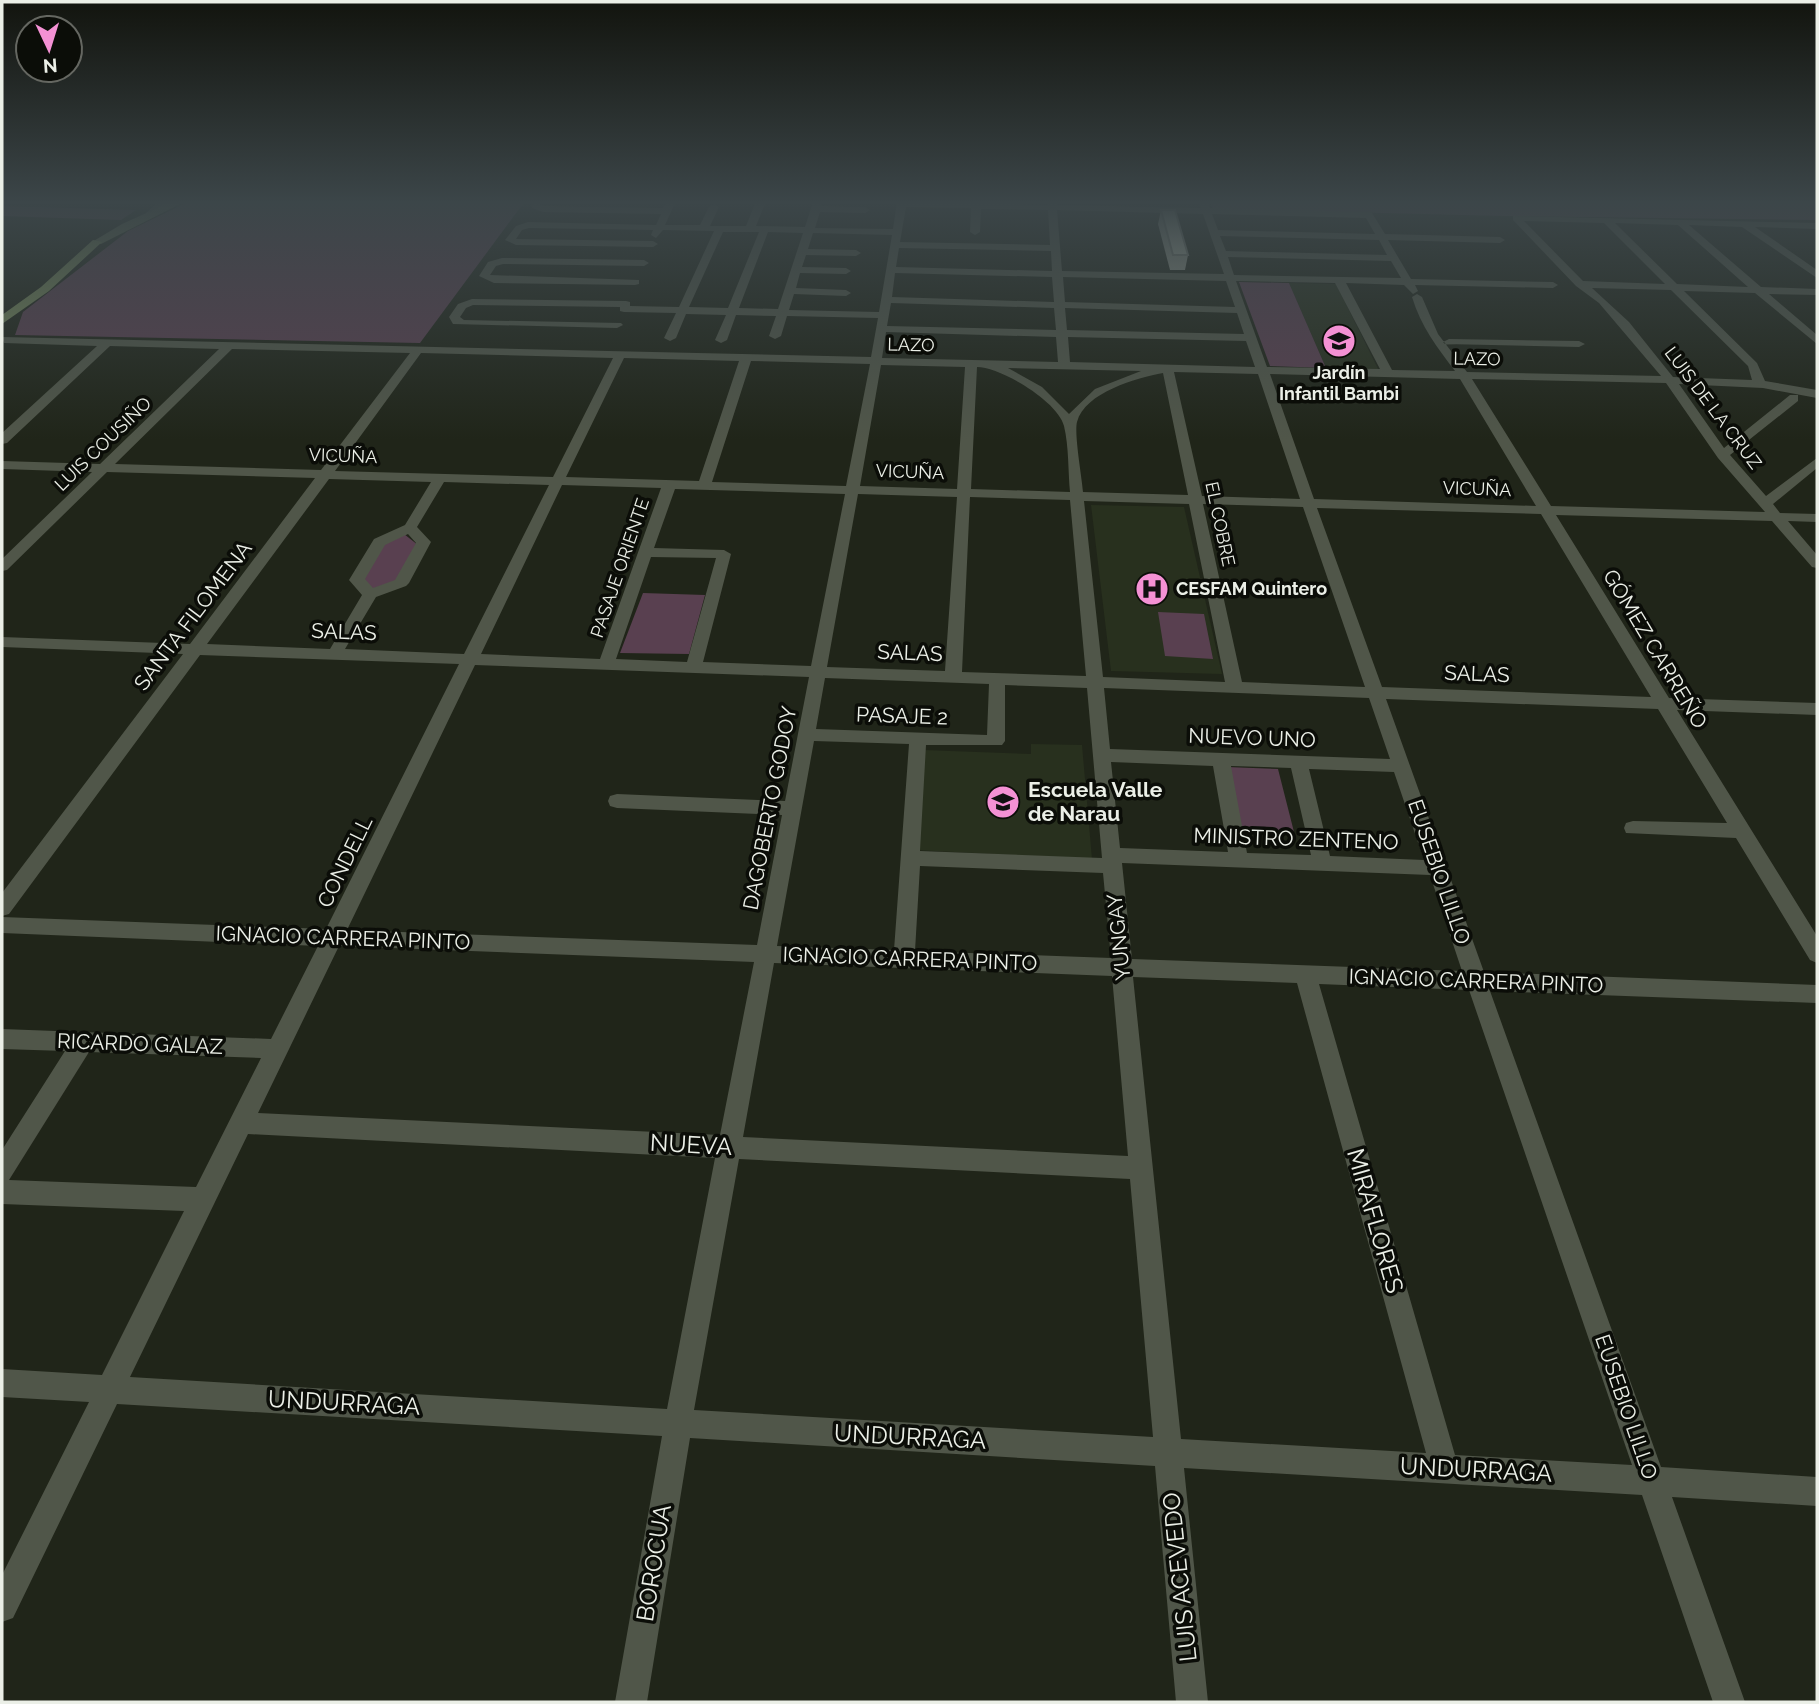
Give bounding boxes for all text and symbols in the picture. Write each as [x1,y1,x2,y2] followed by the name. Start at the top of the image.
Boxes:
[14,14,84,84] north arrow
[42,54,58,77] text: N
[1320,322,1358,360] school or university icon: Jardín Infantil Bambi
[887,334,935,355] street label: LAZO
[1661,342,1766,473] street label: LUIS DE LA CRUZ
[1453,348,1501,369] street label: LAZO
[1279,362,1399,404] place label: Jardín Infantil Bambi
[50,392,155,495] street label: LUIS COUSIÑO
[308,444,378,467] street label: VICUÑA
[875,460,945,483] street label: VICUÑA
[1442,477,1512,500] street label: VICUÑA
[1201,480,1240,568] street label: EL COBRE
[586,495,653,640] street label: PASAJE ORIENTE
[129,536,257,695] street label: SANTA FILOMENA
[1598,565,1713,733] street label: GÓMEZ CARREÑO
[1133,570,1171,608] hospital icon: CESFAM Quintero
[1176,578,1327,599] place label: CESFAM Quintero
[311,618,377,645] street label: SALAS
[877,639,943,666] street label: SALAS
[1444,660,1510,687] street label: SALAS
[856,701,948,730] street label: PASAJE 2
[737,704,802,912] street label: DAGOBERTO GODOY
[1188,723,1316,752] street label: NUEVO UNO
[1028,777,1163,826] place label: Escuela Valle de Narau
[984,783,1022,821] school or university icon: Escuela Valle de Narau
[1403,796,1476,948] street label: EUSEBIO LILLO
[312,812,377,912] street label: CONDELL
[1193,822,1399,855] street label: MINISTRO ZENTENO
[1101,892,1135,982] street label: YUNGAY
[215,921,471,954] street label: IGNACIO CARRERA PINTO
[782,942,1038,975] street label: IGNACIO CARRERA PINTO
[1348,964,1604,997] street label: IGNACIO CARRERA PINTO
[57,1028,223,1059] street label: RICARDO GALAZ
[649,1128,733,1161] street label: NUEVA
[1341,1145,1410,1296] street label: MIRAFLORES
[1590,1331,1663,1483] street label: EUSEBIO LILLO
[267,1384,421,1421] street label: UNDURRAGA
[833,1418,987,1455] street label: UNDURRAGA
[1399,1451,1553,1488] street label: UNDURRAGA
[1156,1491,1203,1663] street label: LUIS ACEVEDO
[630,1502,677,1623] street label: BOROCUA

